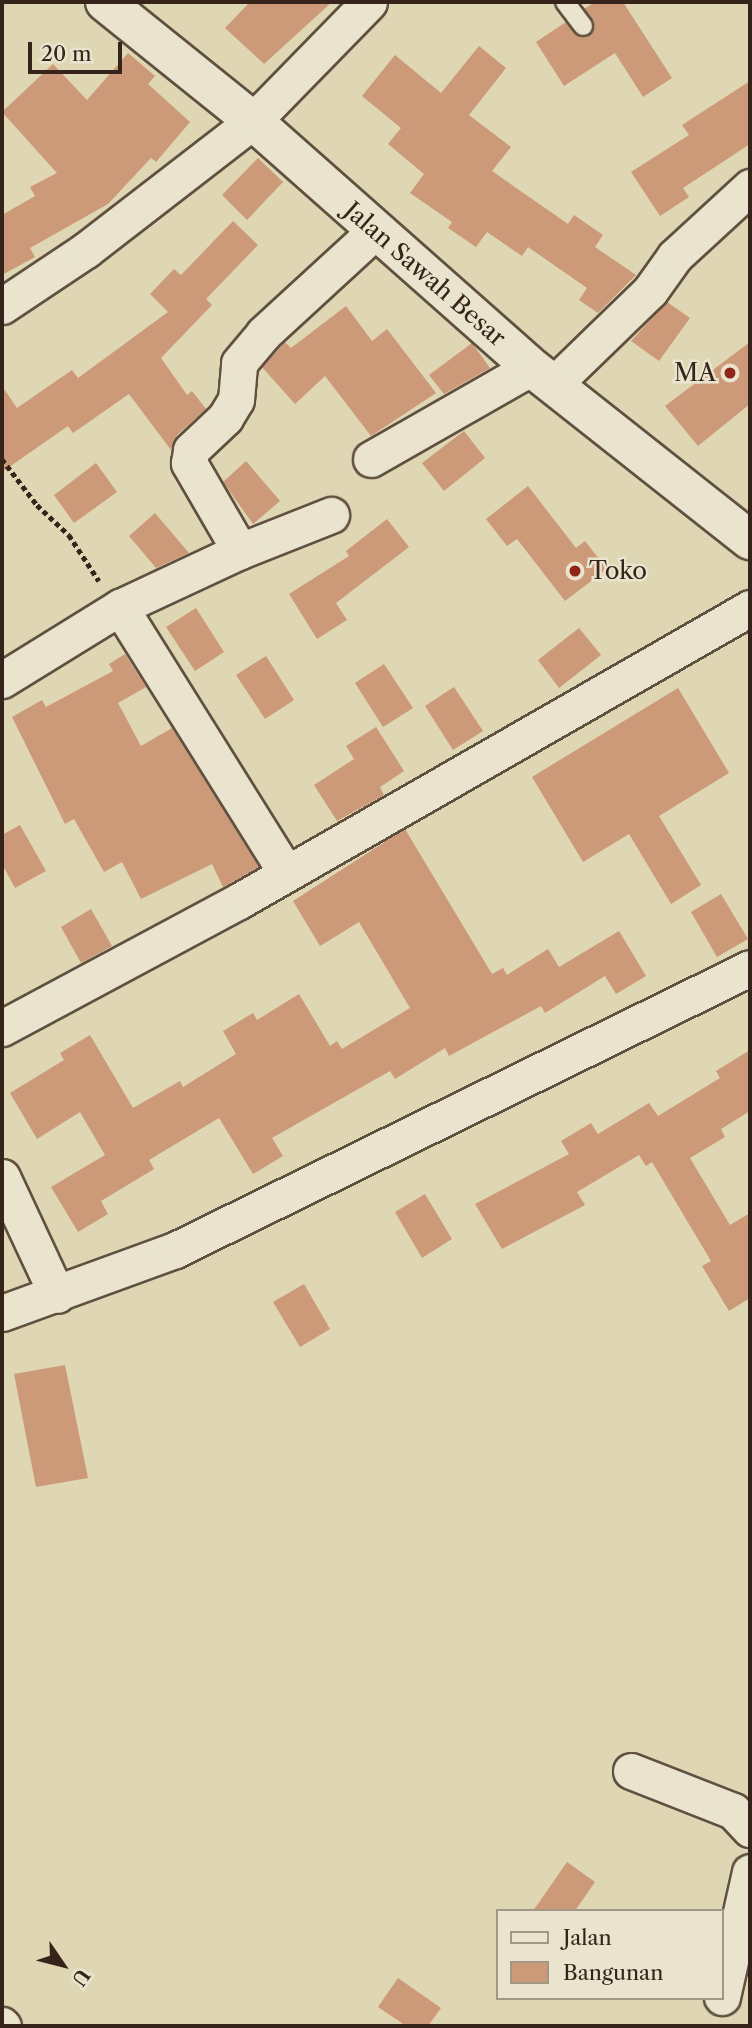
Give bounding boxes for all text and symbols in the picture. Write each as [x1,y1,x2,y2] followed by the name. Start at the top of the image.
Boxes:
[32,28,126,72] scale bar
[41,41,92,66] text: 20 m
[338,196,512,352] street label: Jalan Sawah Besar
[674,359,716,387] place label: MA
[722,365,738,381] marker: MA
[589,557,647,585] place label: Toko
[567,563,583,579] marker: Toko
[496,1909,724,2000] legend
[563,1925,612,1950] text: Jalan
[28,1930,98,2000] north arrow
[563,1960,663,1985] text: Bangunan
[67,1964,94,1990] text: U

